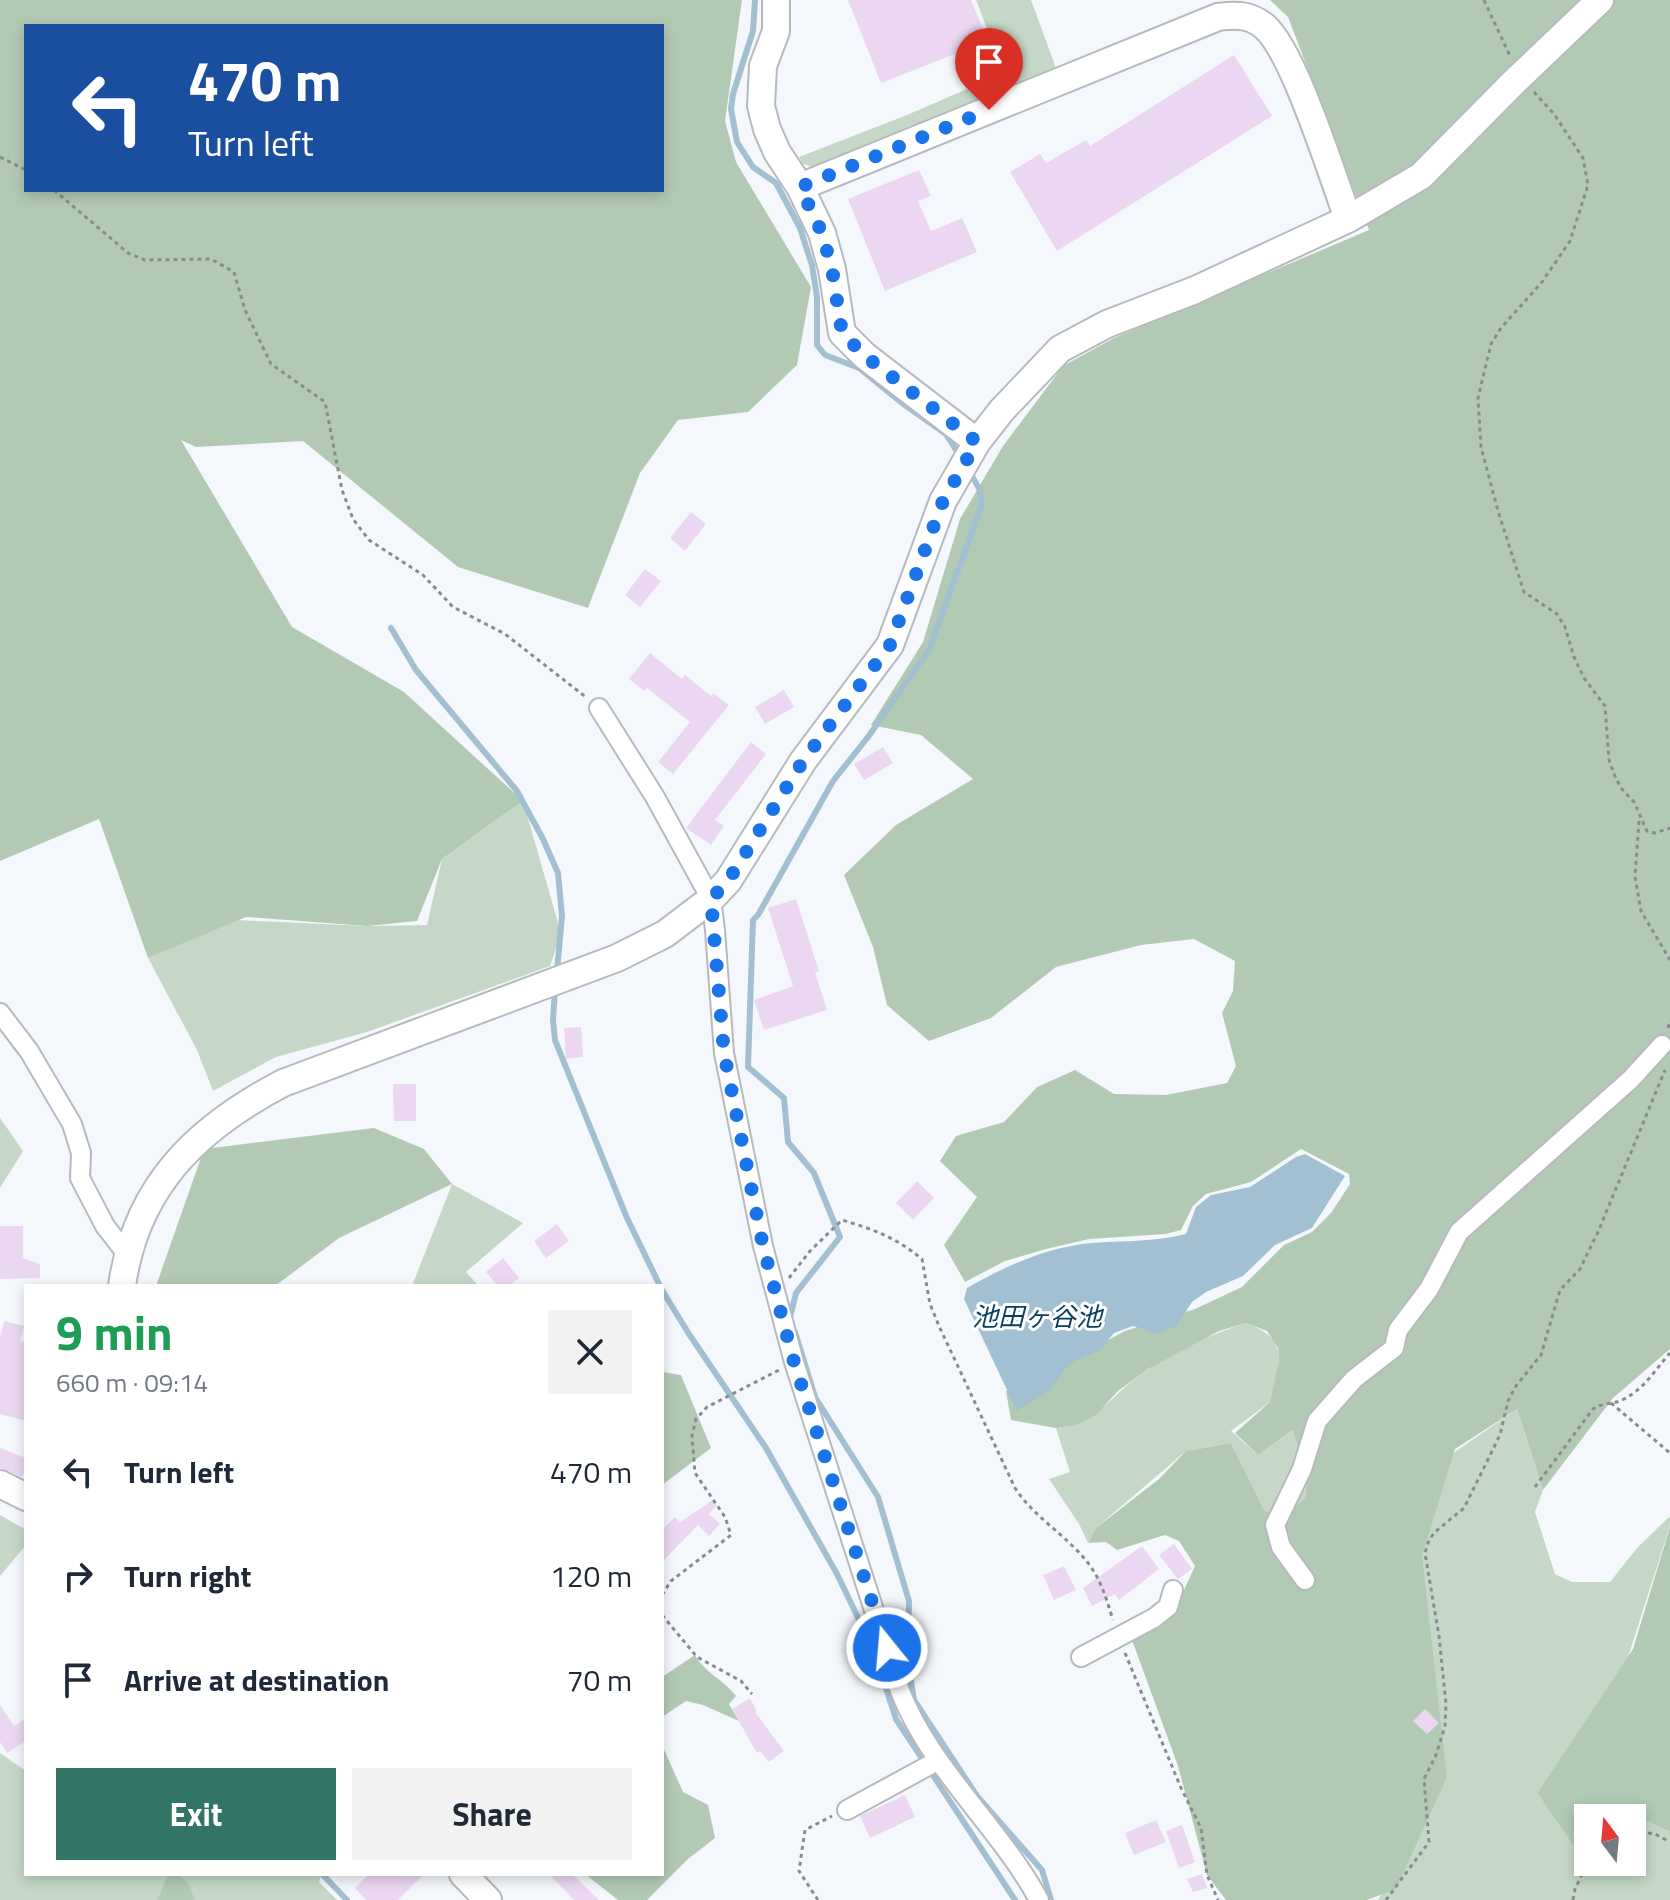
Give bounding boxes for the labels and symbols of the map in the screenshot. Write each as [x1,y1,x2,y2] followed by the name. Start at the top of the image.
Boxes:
[955,28,1023,110] pin
[972,1297,1105,1336] water label: 池田ヶ谷池
[845,1606,929,1690] position arrow
[1574,1804,1646,1876] north arrow

